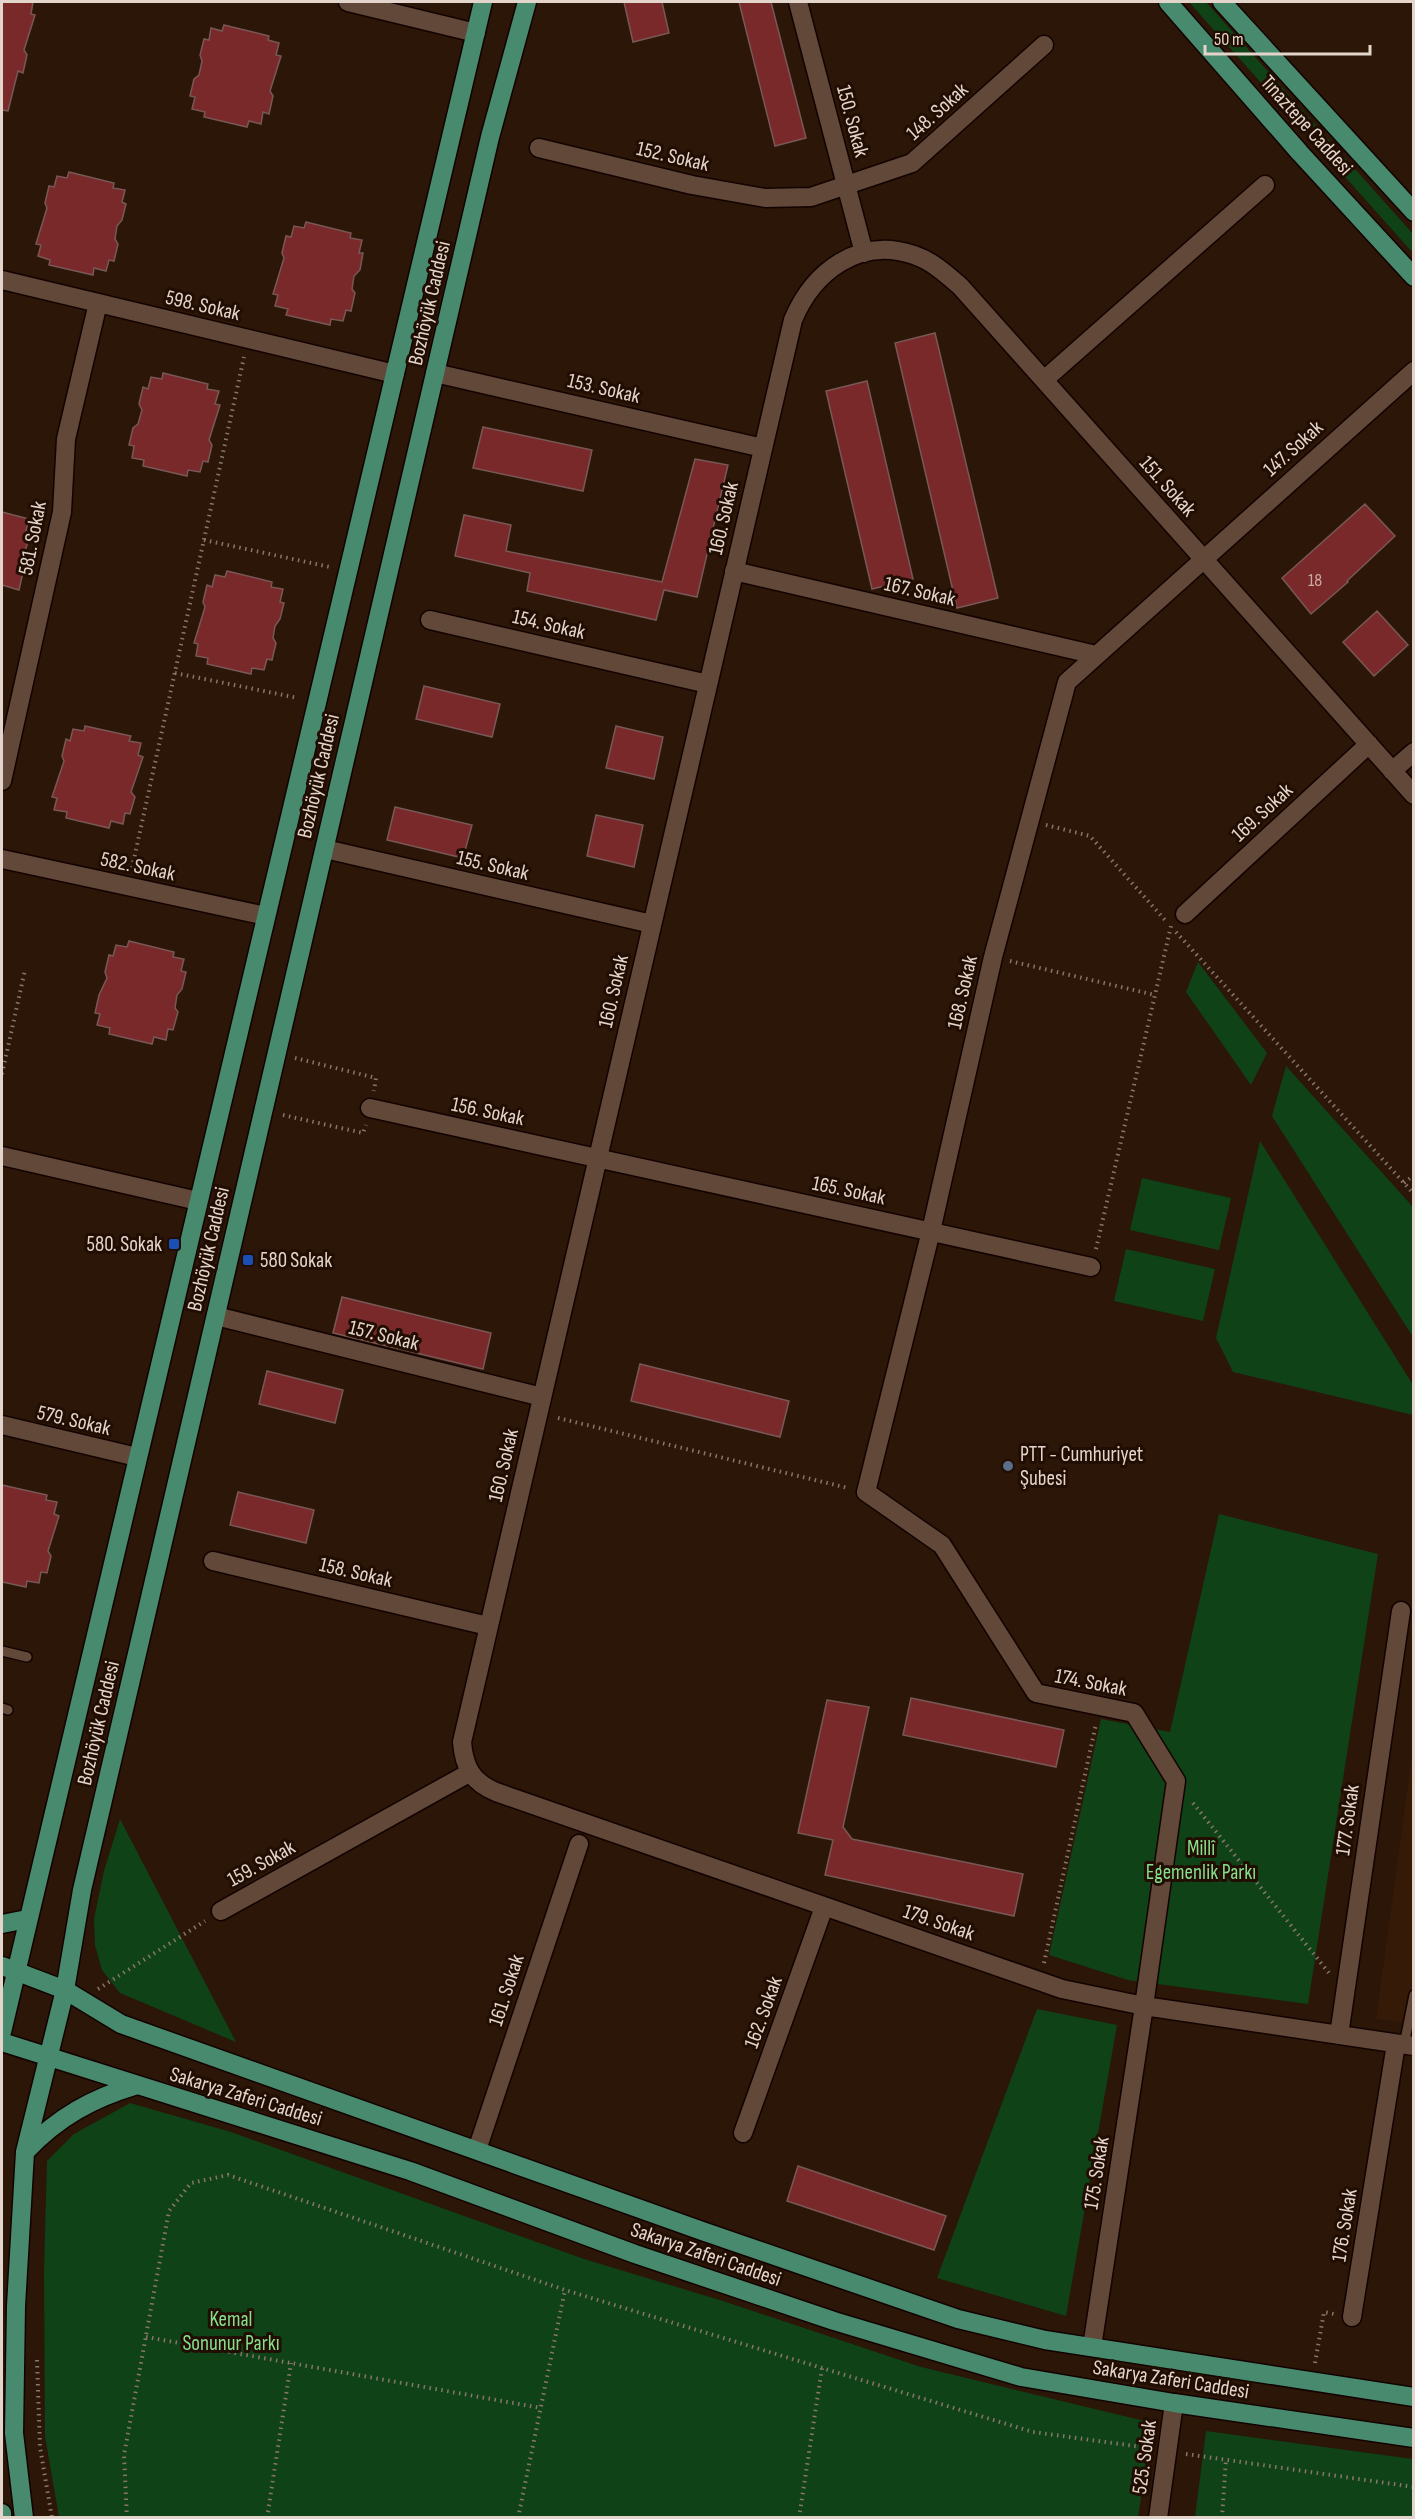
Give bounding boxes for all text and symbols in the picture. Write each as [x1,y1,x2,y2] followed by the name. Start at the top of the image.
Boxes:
[1205,18,1370,56] scale bar
[1214,29,1244,50] text: 50 m
[1255,70,1358,181] street label: Tınaztepe Caddesi
[901,77,973,146] street label: 148. Sokak
[831,82,874,160] street label: 150. Sokak
[634,136,712,177] street label: 152. Sokak
[403,239,456,368] street label: Bozhöyük Caddesi
[163,285,243,326] street label: 598. Sokak
[565,368,643,409] street label: 153. Sokak
[1258,415,1328,482] street label: 147. Sokak
[1134,451,1201,522] street label: 151. Sokak
[703,479,744,557] street label: 160. Sokak
[13,499,52,577] street label: 581. Sokak
[1308,570,1322,591] house number: 18
[882,571,958,612] street label: 167. Sokak
[510,604,588,645] street label: 154. Sokak
[292,712,345,841] street label: Bozhöyük Caddesi
[1227,778,1298,847] street label: 169. Sokak
[454,845,531,886] street label: 155. Sokak
[98,846,178,887] street label: 582. Sokak
[593,952,634,1030] street label: 160. Sokak
[942,953,983,1031] street label: 168. Sokak
[449,1092,527,1131] street label: 156. Sokak
[810,1171,888,1210] street label: 165. Sokak
[182,1185,235,1314] street label: Bozhöyük Caddesi
[87,1232,162,1257] place label: 580. Sokak
[167,1237,181,1251] marker: 580. Sokak
[260,1248,332,1273] place label: 580 Sokak
[241,1253,255,1267] marker: 580 Sokak
[346,1315,422,1356] street label: 157. Sokak
[35,1400,113,1441] street label: 579. Sokak
[483,1426,524,1504] street label: 160. Sokak
[1020,1442,1143,1491] place label: PTT - Cumhuriyet Şubesi
[1001,1459,1015,1473] marker: PTT - Cumhuriyet Şubesi
[317,1552,395,1593] street label: 158. Sokak
[72,1659,125,1788] street label: Bozhöyük Caddesi
[1053,1663,1129,1702] street label: 174. Sokak
[1330,1783,1365,1857] street label: 177. Sokak
[223,1835,300,1892] street label: 159. Sokak
[1146,1836,1256,1885] park label: Millî Egemenlik Parkı
[900,1899,978,1946] street label: 179. Sokak
[483,1951,530,2029] street label: 161. Sokak
[739,1973,788,2051] street label: 162. Sokak
[167,2061,325,2131] street label: Sakarya Zaferi Caddesi
[1078,2135,1115,2211] street label: 175. Sokak
[1326,2187,1363,2263] street label: 176. Sokak
[627,2217,784,2292] street label: Sakarya Zaferi Caddesi
[182,2307,280,2356] park label: Kemal Sonunur Parkı
[1091,2355,1251,2404] street label: Sakarya Zaferi Caddesi
[1127,2418,1162,2496] street label: 525. Sokak

